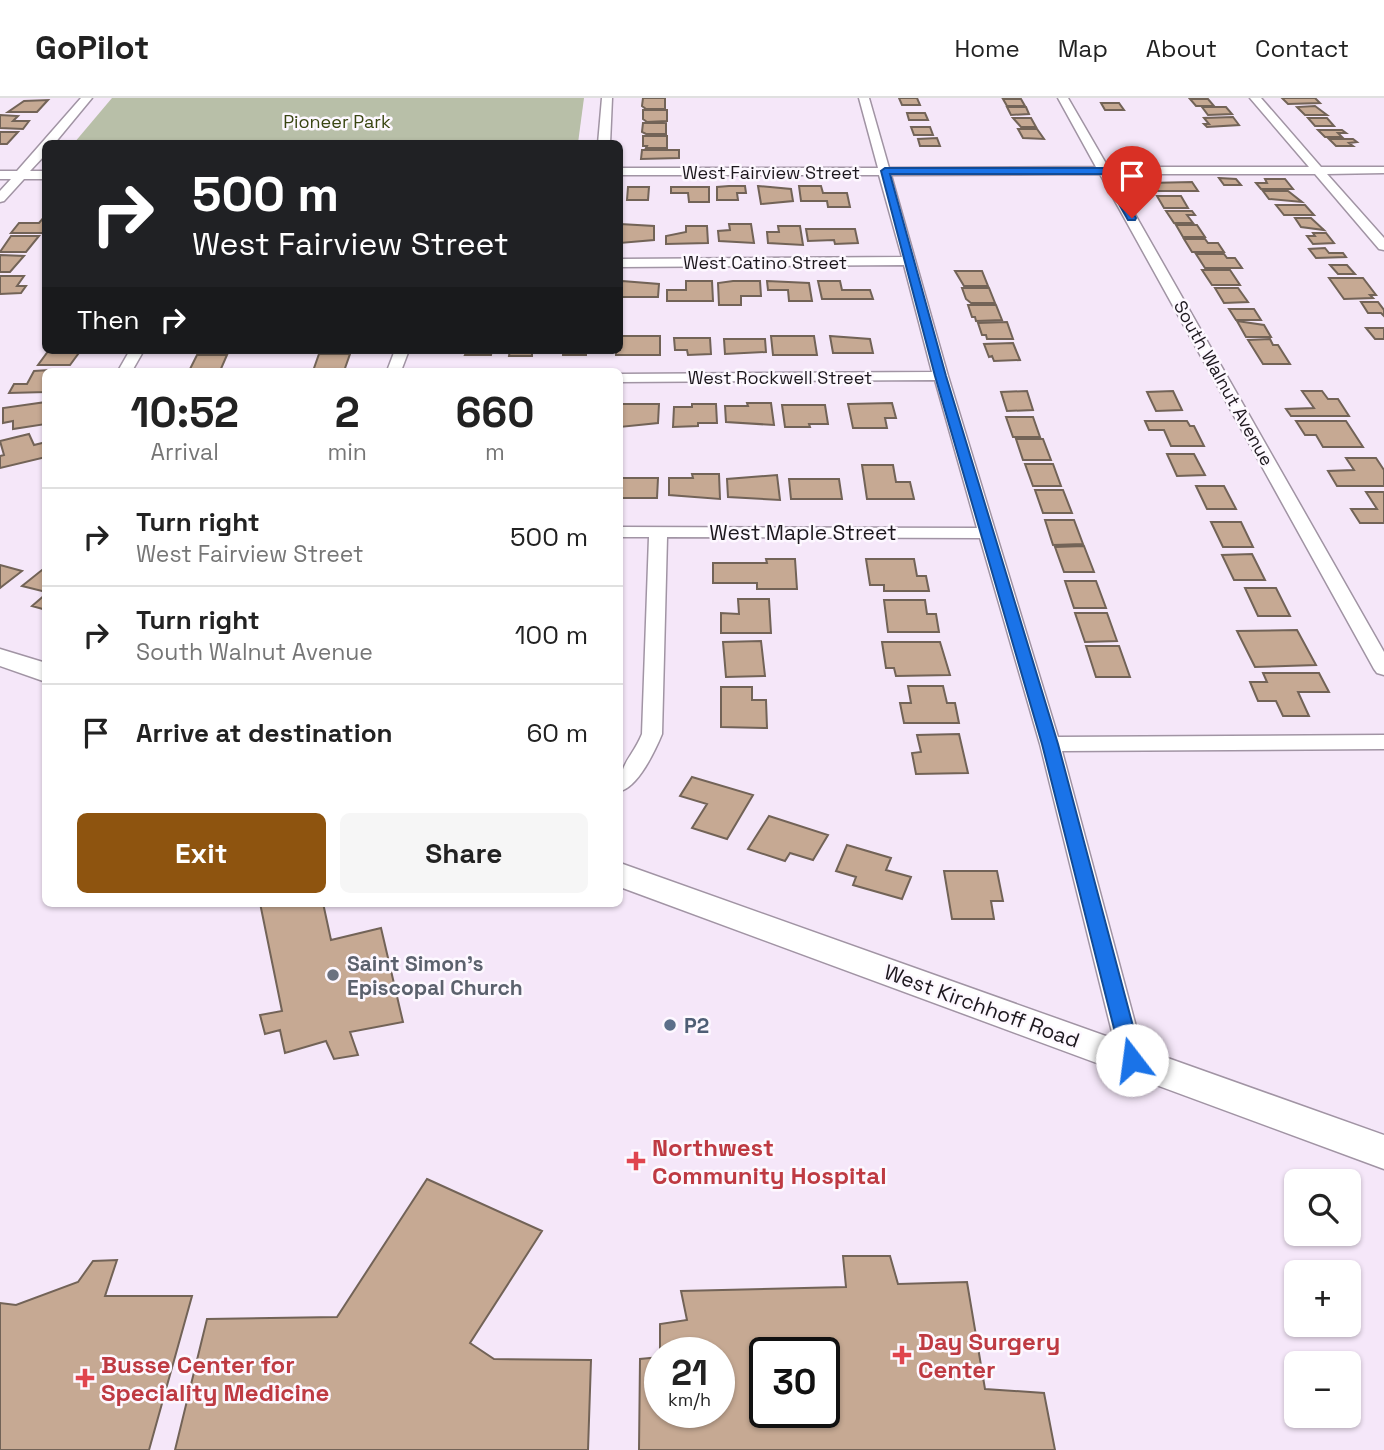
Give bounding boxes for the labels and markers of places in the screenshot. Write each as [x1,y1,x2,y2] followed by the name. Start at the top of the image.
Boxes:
[1102,146,1162,218] pin
[347,950,523,1001] place label: Saint Simon's Episcopal Church
[325,967,341,983] marker: Saint Simon's Episcopal Church
[684,1012,709,1039] place label: P2
[662,1017,678,1033] marker: P2
[652,1132,887,1191] place label: Northwest Community Hospital
[626,1151,646,1171] marker: Northwest Community Hospital
[918,1326,1060,1385] place label: Day Surgery Center
[892,1345,912,1365] marker: Day Surgery Center
[101,1349,329,1408] place label: Busse Center for Speciality Medicine
[75,1368,95,1388] marker: Busse Center for Speciality Medicine

